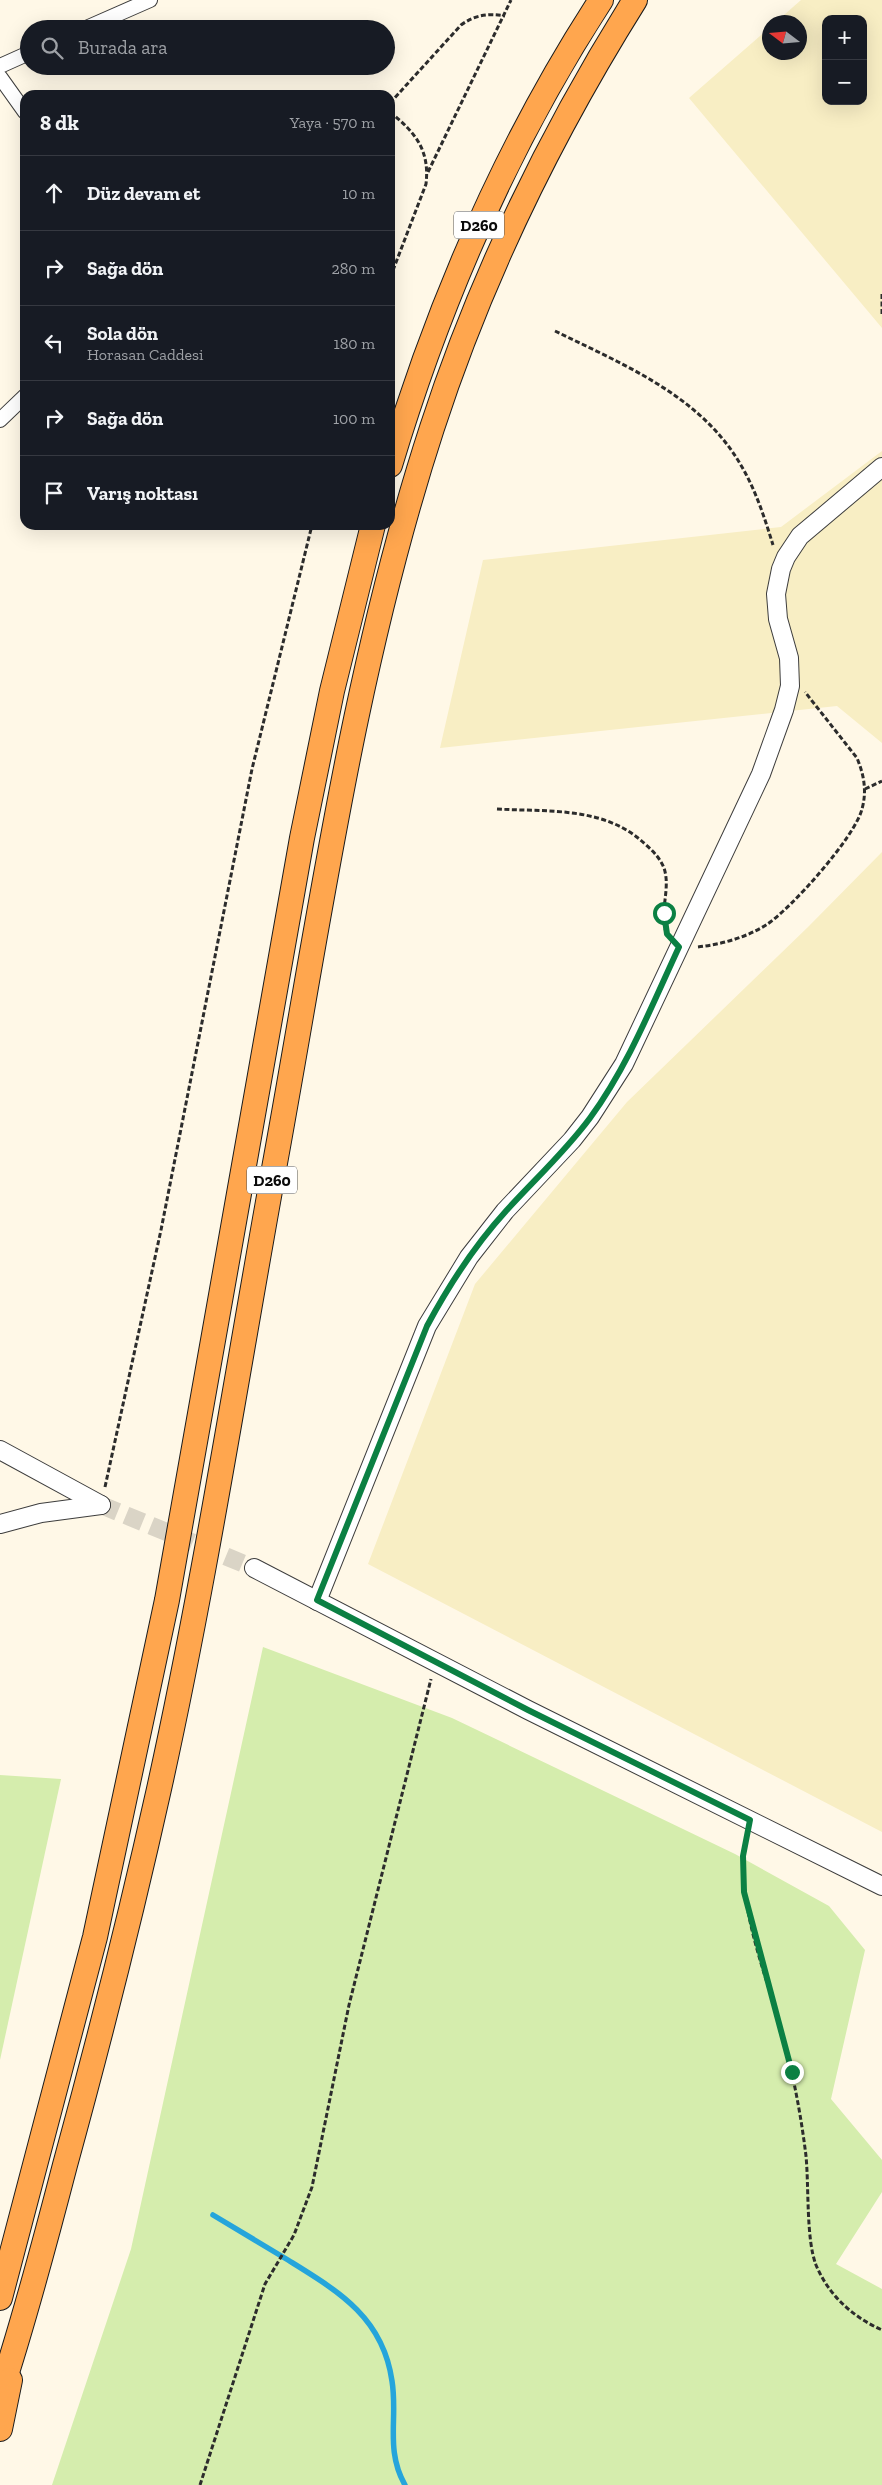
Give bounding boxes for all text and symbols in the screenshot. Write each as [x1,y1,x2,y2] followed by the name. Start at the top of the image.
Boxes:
[762,15,807,60] north arrow
[822,15,867,105] map controls
[822,15,867,60] button: +
[20,20,395,75] search box
[38,34,66,62] icon: search
[78,36,168,59] text: Burada ara
[822,60,867,105] button: −
[40,110,79,135] text: 8 dk
[290,113,375,132] text: Yaya · 570 m
[40,179,68,207] icon: ahead
[87,182,200,205] text: Düz devam et
[342,184,375,203] text: 10 m
[454,212,504,238] road number: D260
[40,254,68,282] icon: right
[87,257,163,280] text: Sağa dön
[331,259,375,278] text: 280 m
[87,322,158,345] text: Sola dön
[40,329,68,357] icon: left
[334,334,375,353] text: 180 m
[87,345,204,364] text: Horasan Caddesi
[40,404,68,432] icon: right
[87,407,163,430] text: Sağa dön
[333,409,375,428] text: 100 m
[40,479,68,507] icon: arrive
[87,482,198,505] text: Varış noktası
[653,902,676,925] route start
[247,1166,297,1194] road number: D260
[781,2061,804,2084] route end

